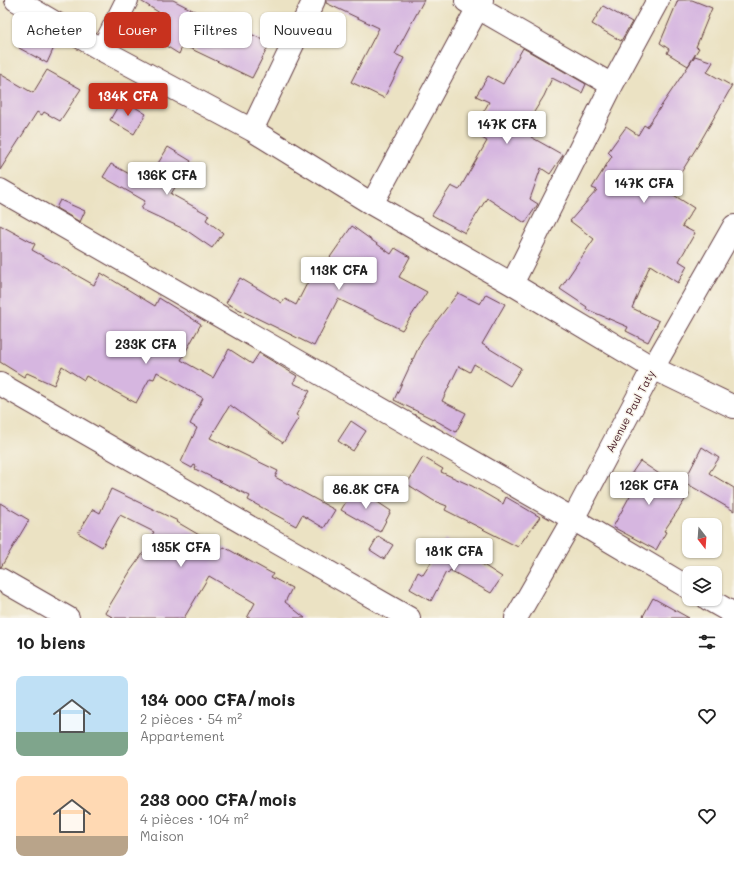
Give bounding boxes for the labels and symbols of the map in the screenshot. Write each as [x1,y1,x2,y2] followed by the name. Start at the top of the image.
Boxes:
[87,83,169,117] pin: 134K CFA
[466,111,548,145] pin: 147K CFA
[126,162,208,196] pin: 136K CFA
[603,170,685,204] pin: 147K CFA
[298,257,380,291] pin: 113K CFA
[105,331,187,365] pin: 233K CFA
[602,367,658,455] street label: Avenue Paul Taty
[608,472,690,506] pin: 126K CFA
[320,476,412,510] pin: 86.8K CFA
[682,518,722,558] north arrow
[140,534,222,568] pin: 135K CFA
[413,538,495,572] pin: 181K CFA

